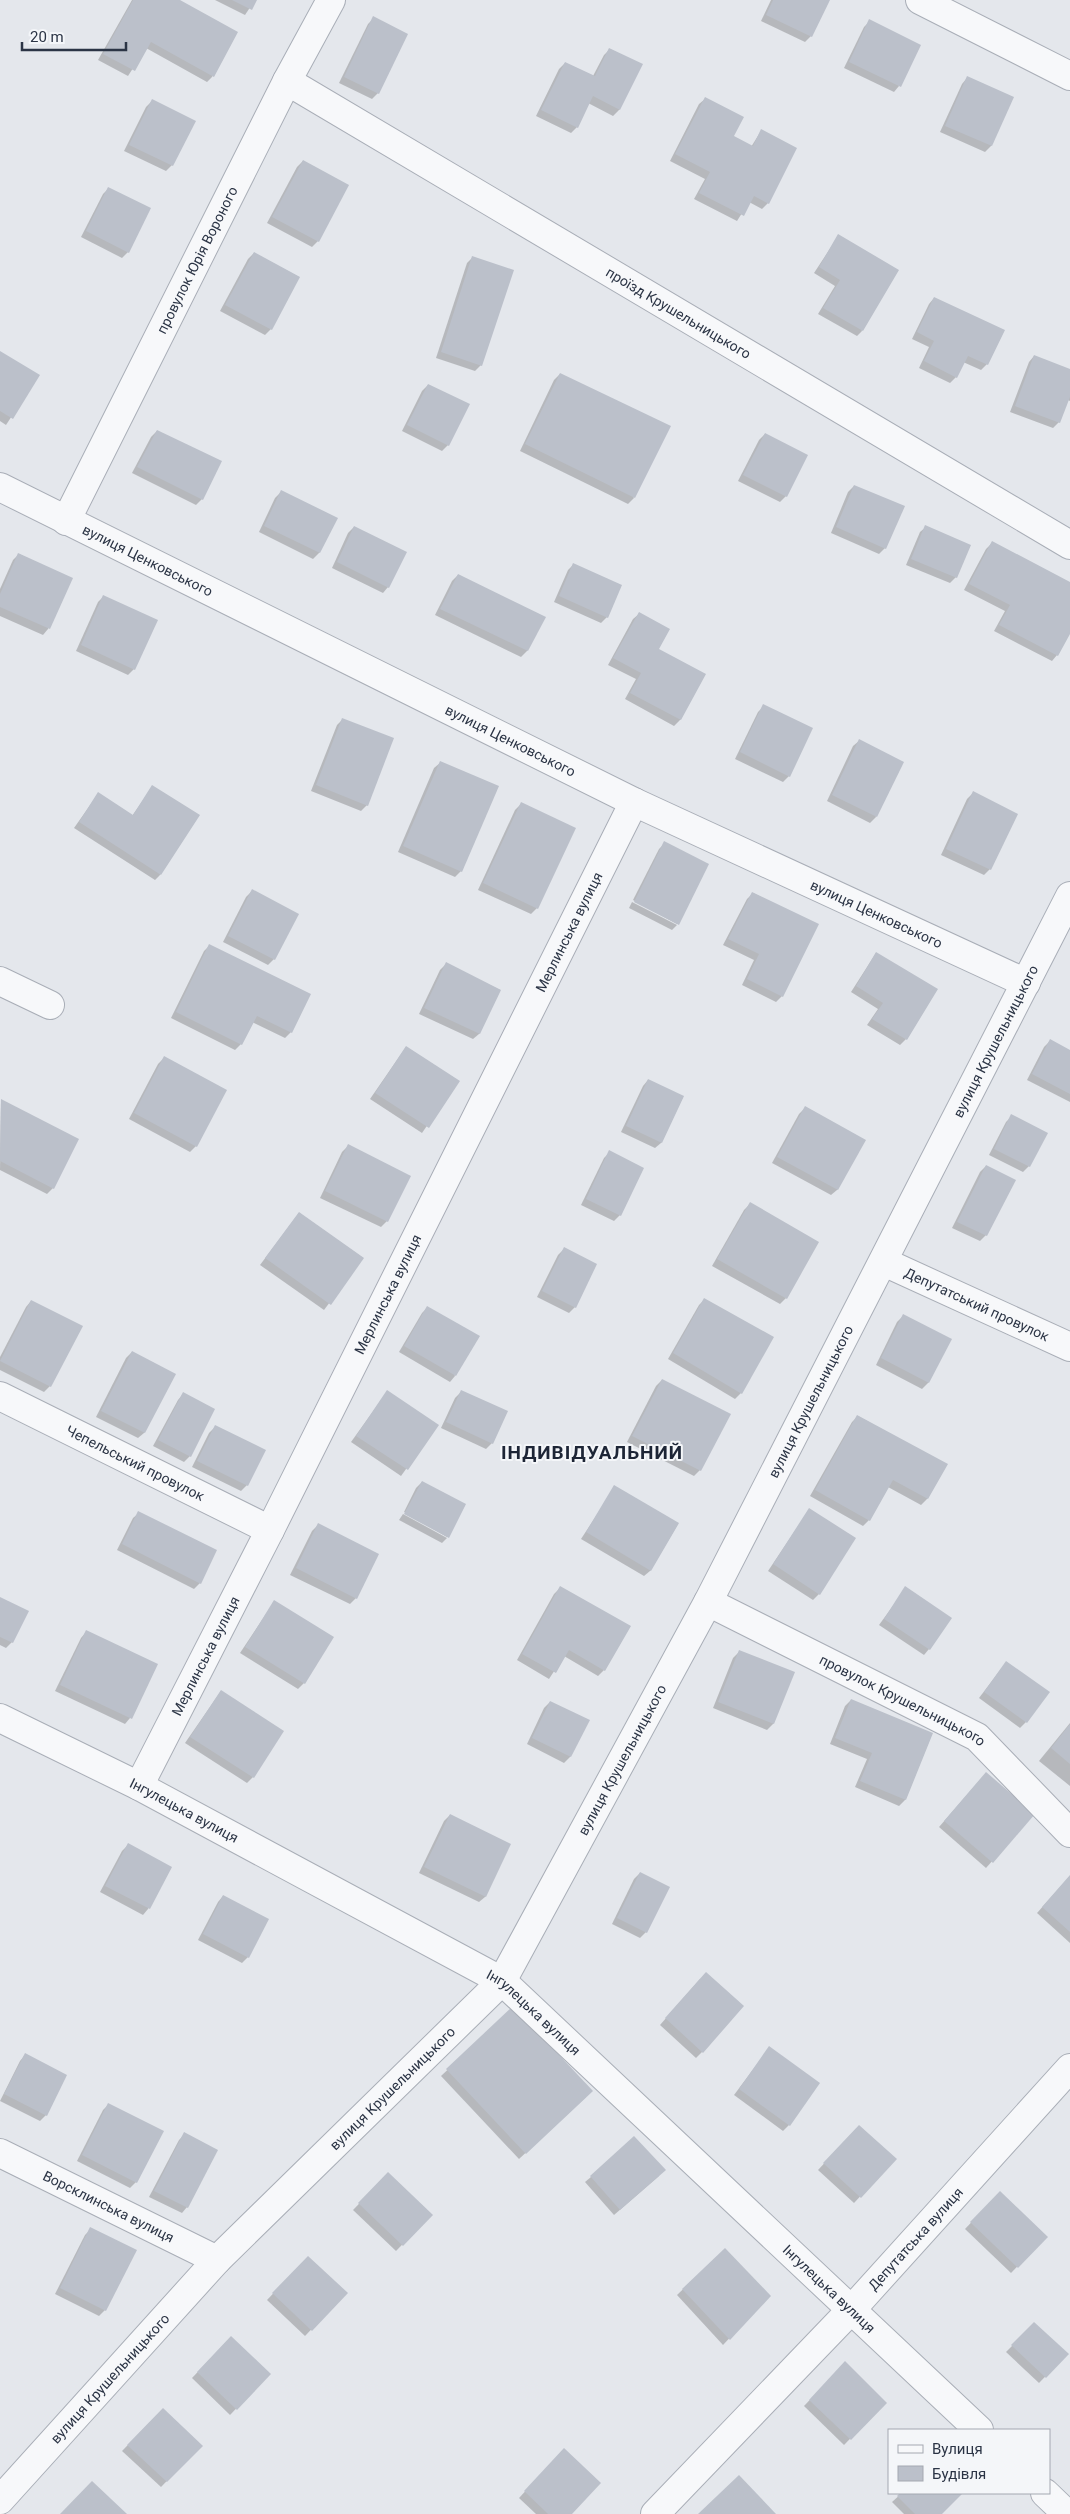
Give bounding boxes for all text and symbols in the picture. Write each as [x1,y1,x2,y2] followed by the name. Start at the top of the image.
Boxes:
[22,20,126,52] scale bar
[30,28,64,46] text: 20 m
[153,184,241,336] street label: провулок Юрія Вороного
[603,264,754,362] street label: проїзд Крушельницького
[80,521,216,599] street label: вулиця Ценковського
[443,702,578,780] street label: вулиця Ценковського
[532,870,606,995] street label: Мерлинська вулиця
[808,877,945,951] street label: вулиця Ценковського
[950,962,1041,1120] street label: вулиця Крушельницького
[351,1232,424,1357] street label: Мерлинська вулиця
[902,1264,1052,1344] street label: Депутатський провулок
[765,1323,856,1480] street label: вулиця Крушельницького
[63,1422,207,1504] street label: Чепельський провулок
[501,1441,683,1464] district label: ІНДИВІДУАЛЬНИЙ
[168,1594,243,1718] street label: Мерлинська вулиця
[817,1651,989,1749] street label: провулок Крушельницького
[575,1682,670,1838] street label: вулиця Крушельницького
[127,1775,241,1846] street label: Інгулецька вулиця
[484,1966,584,2059] street label: Інгулецька вулиця
[326,2023,458,2153] street label: вулиця Крушельницького
[40,2168,177,2246] street label: Ворсклинська вулиця
[865,2184,966,2294] street label: Депутатська вулиця
[780,2242,879,2336] street label: Інгулецька вулиця
[47,2310,173,2446] street label: вулиця Крушельницького
[888,2429,1050,2494] legend
[932,2440,983,2458] text: Вулиця
[932,2465,986,2483] text: Будівля

